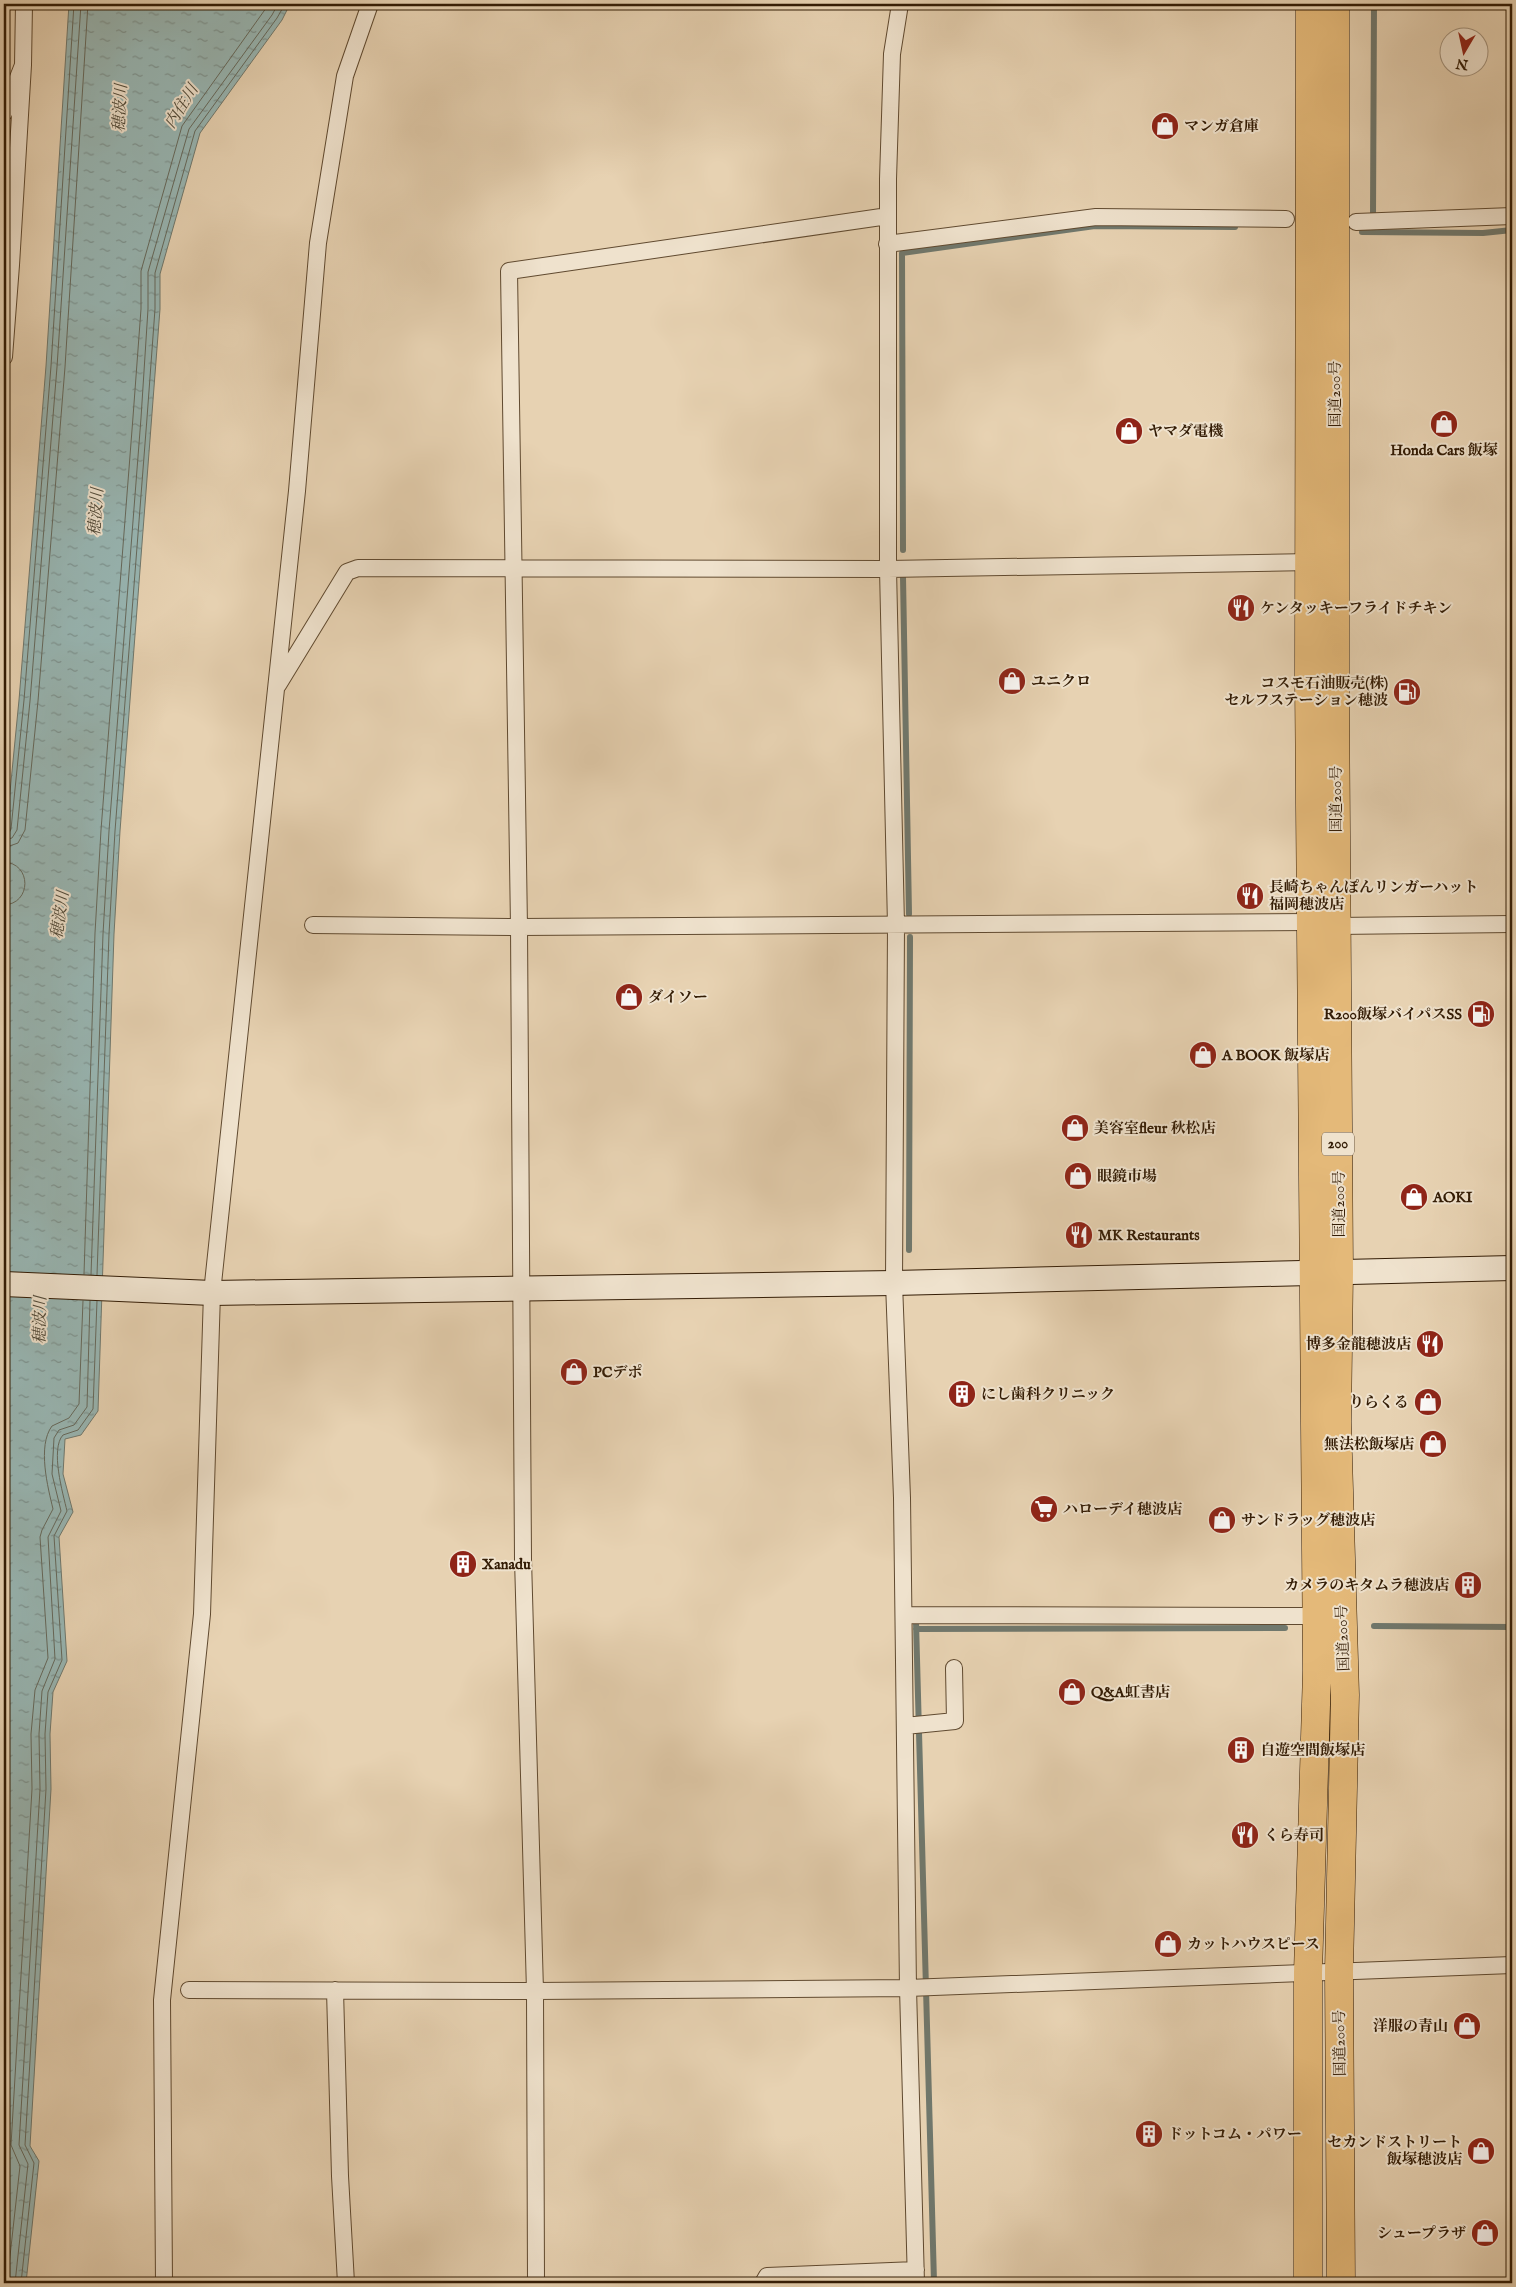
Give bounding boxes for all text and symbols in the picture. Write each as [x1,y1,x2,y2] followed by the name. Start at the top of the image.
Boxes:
[1438,28,1488,78] north arrow
[1455,54,1471,74] text: N
[161,80,204,133] water label: 内住川
[110,82,132,132] water label: 穂波川
[1150,111,1180,141] shop icon: マンガ倉庫
[1184,117,1259,136] place label: マンガ倉庫
[1326,361,1345,427] street label: 国道200号
[1429,409,1459,439] shop icon: Honda Cars 飯塚
[1114,416,1144,446] shop icon: ヤマダ電機
[1148,422,1223,441] place label: ヤマダ電機
[1390,441,1498,460] place label: Honda Cars 飯塚
[85,485,109,537] water label: 穂波川
[1226,593,1256,623] restaurant icon: ケンタッキーフライドチキン
[1260,599,1452,618] place label: ケンタッキーフライドチキン
[997,666,1027,696] shop icon: ユニクロ
[1031,672,1091,691] place label: ユニクロ
[1224,674,1388,710] place label: コスモ石油販売(株) セルフステーション穂波
[1392,677,1422,707] fuel station icon: コスモ石油販売(株) セルフステーション穂波
[1327,766,1346,832] street label: 国道200号
[1269,878,1478,914] place label: 長崎ちゃんぽんリンガーハット 福岡穂波店
[1235,881,1265,911] restaurant icon: 長崎ちゃんぽんリンガーハット 福岡穂波店
[48,888,75,940] water label: 穂波川
[614,982,644,1012] shop icon: ダイソー
[648,988,708,1007] place label: ダイソー
[1466,999,1496,1029] fuel station icon: R200飯塚バイパスSS
[1324,1005,1462,1024] place label: R200飯塚バイパスSS
[1188,1040,1218,1070] shop icon: A BOOK 飯塚店
[1221,1046,1329,1065] place label: A BOOK 飯塚店
[1060,1113,1090,1143] shop icon: 美容室fleur 秋松店
[1094,1119,1216,1138] place label: 美容室fleur 秋松店
[1322,1132,1354,1156] road number: 200
[1063,1161,1093,1191] shop icon: 眼鏡市場
[1097,1167,1157,1186] place label: 眼鏡市場
[1330,1171,1349,1237] street label: 国道200号
[1399,1182,1429,1212] shop icon: AOKI
[1432,1188,1473,1207] place label: AOKI
[1064,1220,1094,1250] restaurant icon: MK Restaurants
[1098,1226,1200,1245] place label: MK Restaurants
[31,1294,51,1344] water label: 穂波川
[1415,1329,1445,1359] restaurant icon: 博多金龍穂波店
[1306,1335,1411,1354] place label: 博多金龍穂波店
[559,1357,589,1387] shop icon: PCデポ
[593,1363,642,1382] place label: PCデポ
[947,1379,977,1409] building icon: にし歯科クリニック
[981,1385,1115,1404] place label: にし歯科クリニック
[1413,1387,1443,1417] shop icon: りらくる
[1349,1393,1409,1412] place label: りらくる
[1418,1429,1448,1459] shop icon: 無法松飯塚店
[1324,1435,1414,1454] place label: 無法松飯塚店
[1029,1494,1059,1524] supermarket icon: ハローデイ穂波店
[1063,1500,1182,1519] place label: ハローデイ穂波店
[1207,1505,1237,1535] shop icon: サンドラッグ穂波店
[1241,1511,1375,1530] place label: サンドラッグ穂波店
[448,1549,478,1579] building icon: Xanadu
[481,1555,531,1574] place label: Xanadu
[1453,1570,1483,1600] building icon: カメラのキタムラ穂波店
[1284,1576,1449,1595] place label: カメラのキタムラ穂波店
[1332,1604,1354,1672] street label: 国道200号
[1057,1677,1087,1707] shop icon: Q&A虹書店
[1091,1683,1170,1702] place label: Q&A虹書店
[1226,1735,1256,1765] building icon: 自遊空間飯塚店
[1260,1741,1365,1760] place label: 自遊空間飯塚店
[1230,1820,1260,1850] restaurant icon: くら寿司
[1264,1826,1324,1845] place label: くら寿司
[1153,1929,1183,1959] shop icon: カットハウスピース
[1187,1935,1320,1954] place label: カットハウスピース
[1330,2009,1350,2077] street label: 国道200号
[1452,2011,1482,2041] shop icon: 洋服の青山
[1373,2017,1448,2036] place label: 洋服の青山
[1134,2119,1164,2149] building icon: ドットコム・パワー
[1168,2125,1302,2144] place label: ドットコム・パワー
[1327,2133,1462,2169] place label: セカンドストリート 飯塚穂波店
[1466,2136,1496,2166] shop icon: セカンドストリート 飯塚穂波店
[1470,2218,1500,2248] shop icon: シュープラザ
[1377,2224,1466,2243] place label: シュープラザ

